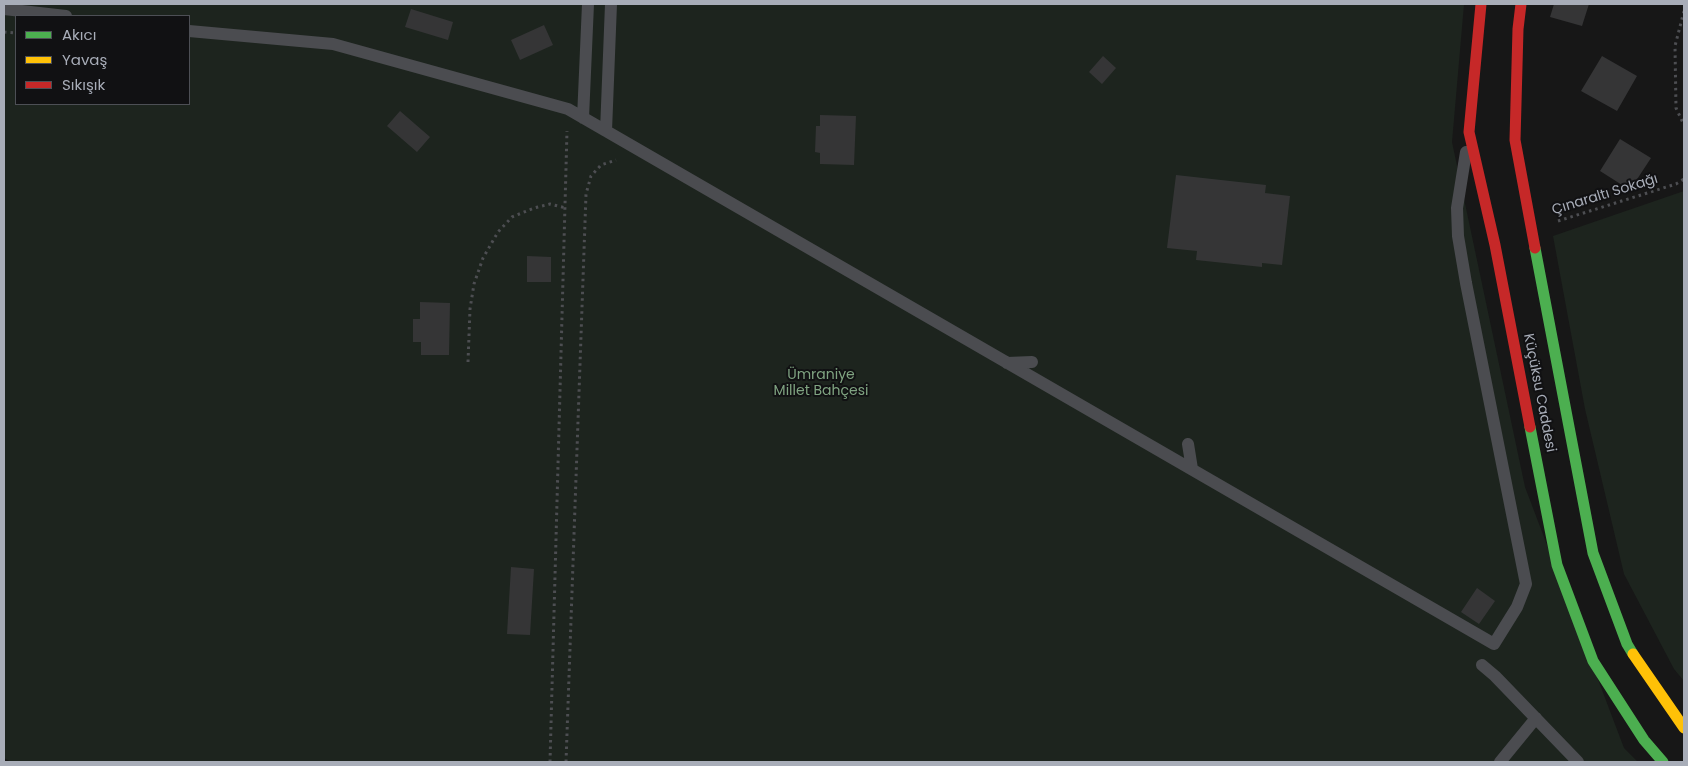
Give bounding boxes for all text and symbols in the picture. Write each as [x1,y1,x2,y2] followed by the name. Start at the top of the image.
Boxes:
[15,15,190,105] legend
[62,24,96,45] text: Akıcı
[62,49,107,70] text: Yavaş
[62,74,105,95] text: Sıkışık
[1550,171,1660,219] street label: Çınaraltı Sokağı
[1519,332,1559,454] street label: Küçüksu Caddesi
[774,367,868,400] park label: Ümraniye Millet Bahçesi

